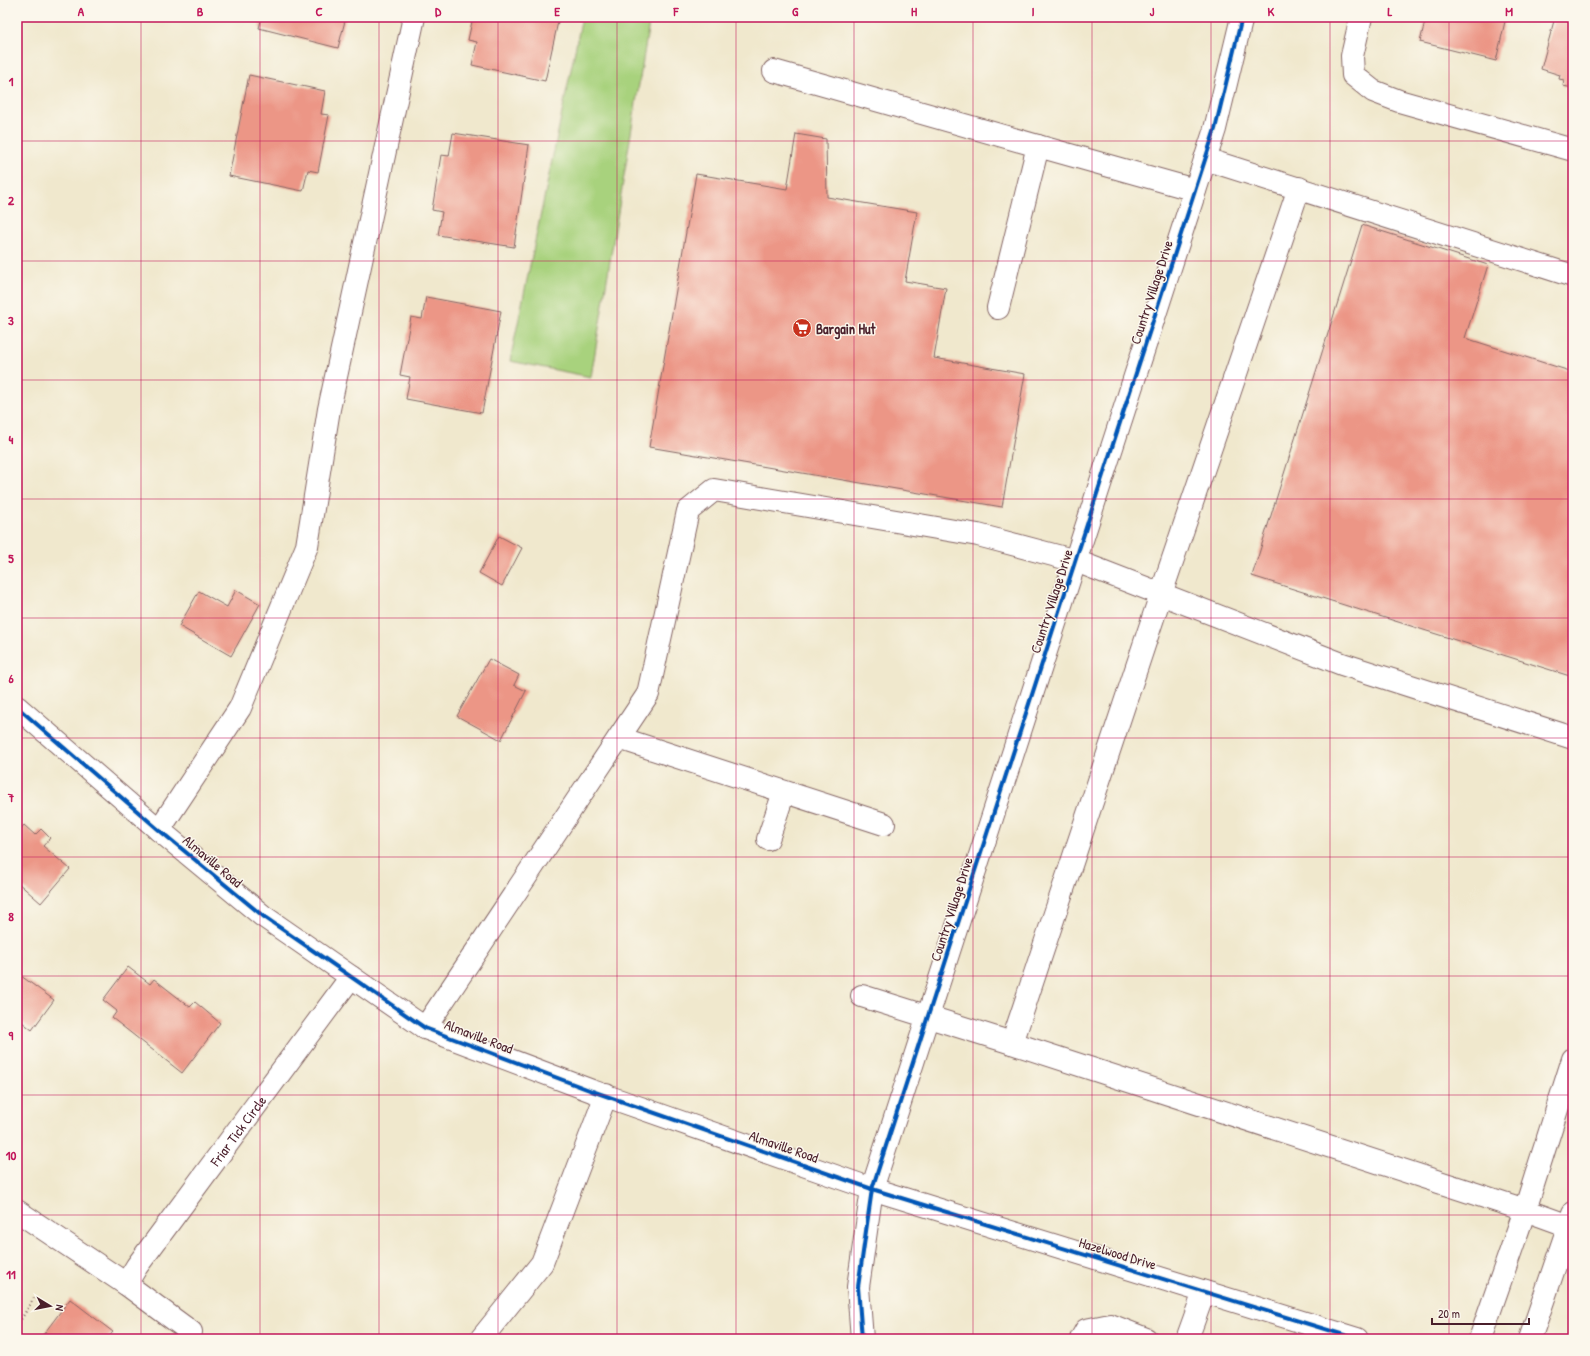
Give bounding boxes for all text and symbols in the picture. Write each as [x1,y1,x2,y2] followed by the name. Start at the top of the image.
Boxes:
[78,2,85,20] text: A
[197,2,204,20] text: B
[315,2,323,20] text: C
[435,2,442,20] text: D
[554,2,560,20] text: E
[673,2,680,20] text: F
[792,2,799,20] text: G
[911,2,917,20] text: H
[1031,2,1035,20] text: I
[1150,2,1155,20] text: J
[1268,2,1275,20] text: K
[1388,2,1393,20] text: L
[1505,2,1513,20] text: M
[9,72,14,90] text: 1
[8,191,15,209] text: 2
[1125,237,1178,347] street label: Country Village Drive
[8,311,14,329] text: 3
[791,317,813,339] supermarket icon: Bargain Hut
[816,319,877,340] place label: Bargain Hut
[9,430,14,448] text: 4
[1025,546,1078,656] street label: Country Village Drive
[8,549,14,567] text: 5
[8,669,14,687] text: 6
[7,788,15,806] text: 7
[179,831,247,892] street label: Almaville Road
[925,854,978,964] street label: Country Village Drive
[8,907,14,925] text: 8
[442,1014,517,1058] street label: Almaville Road
[9,1026,14,1044] text: 9
[205,1091,270,1170] street label: Friar Tick Circle
[747,1125,822,1167] street label: Almaville Road
[6,1146,16,1164] text: 10
[1077,1232,1159,1274] street label: Hazelwood Drive
[6,1265,16,1283] text: 11
[30,1286,70,1326] north arrow
[1432,1300,1529,1326] scale bar
[52,1304,67,1312] text: N
[1438,1305,1460,1322] text: 20 m

